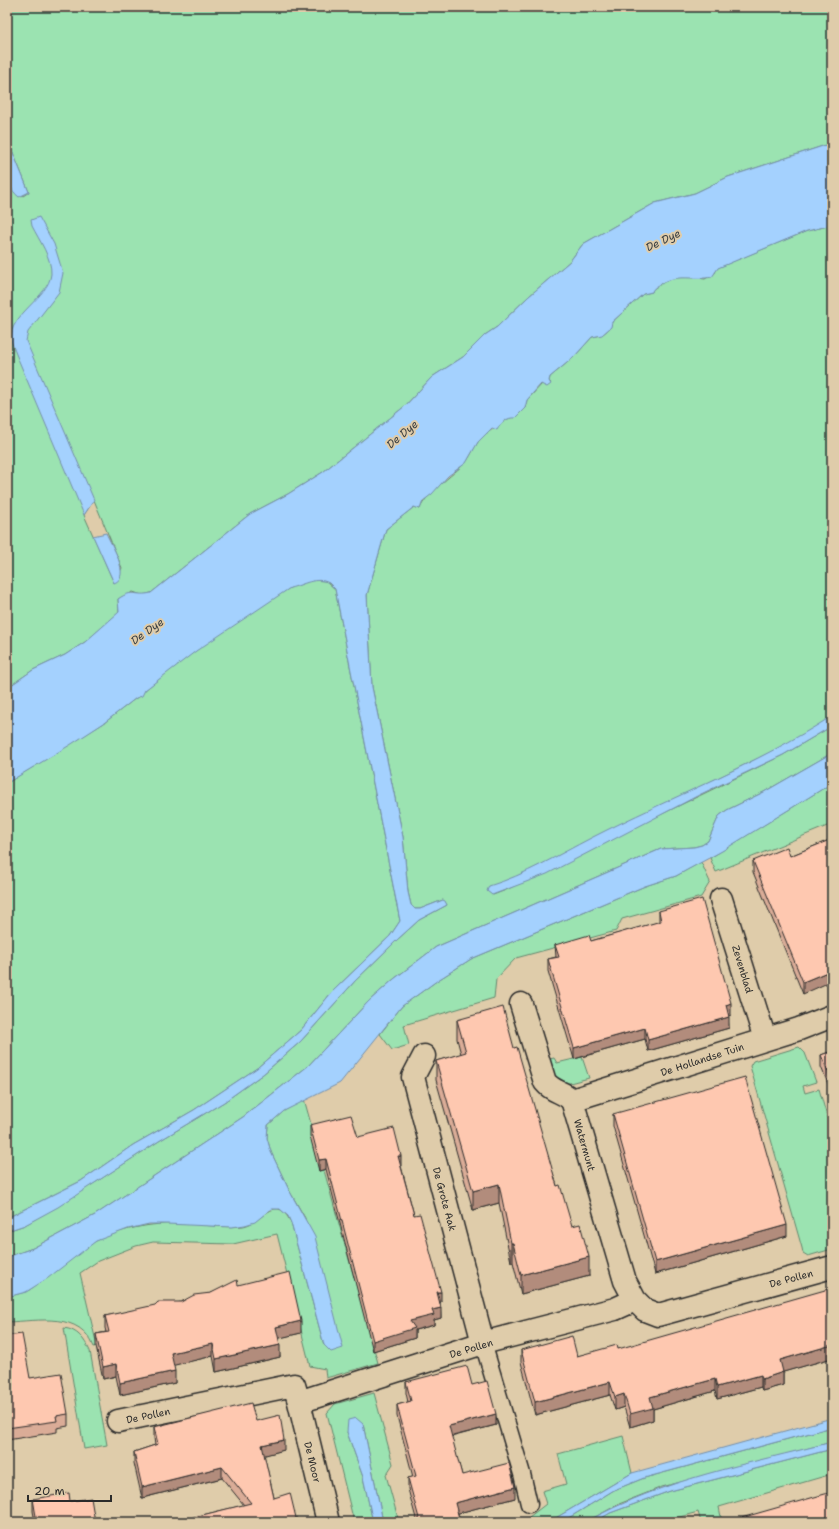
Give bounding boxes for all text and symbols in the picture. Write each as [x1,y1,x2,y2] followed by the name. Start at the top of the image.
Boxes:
[643,226,683,255] water label: De Dye
[383,417,421,452] water label: De Dye
[128,615,167,648] water label: De Dye
[729,944,756,995] street label: Zevenblad
[659,1040,745,1079] street label: De Hollandse Tuin
[571,1117,598,1173] street label: Watermunt
[430,1166,459,1233] street label: De Grote Aak
[768,1266,814,1291] street label: De Pollen
[448,1336,494,1361] street label: De Pollen
[125,1404,171,1426] street label: De Pollen
[301,1440,324,1484] street label: De Moor
[28,1477,111,1503] scale bar
[34,1483,65,1499] text: 20 m

